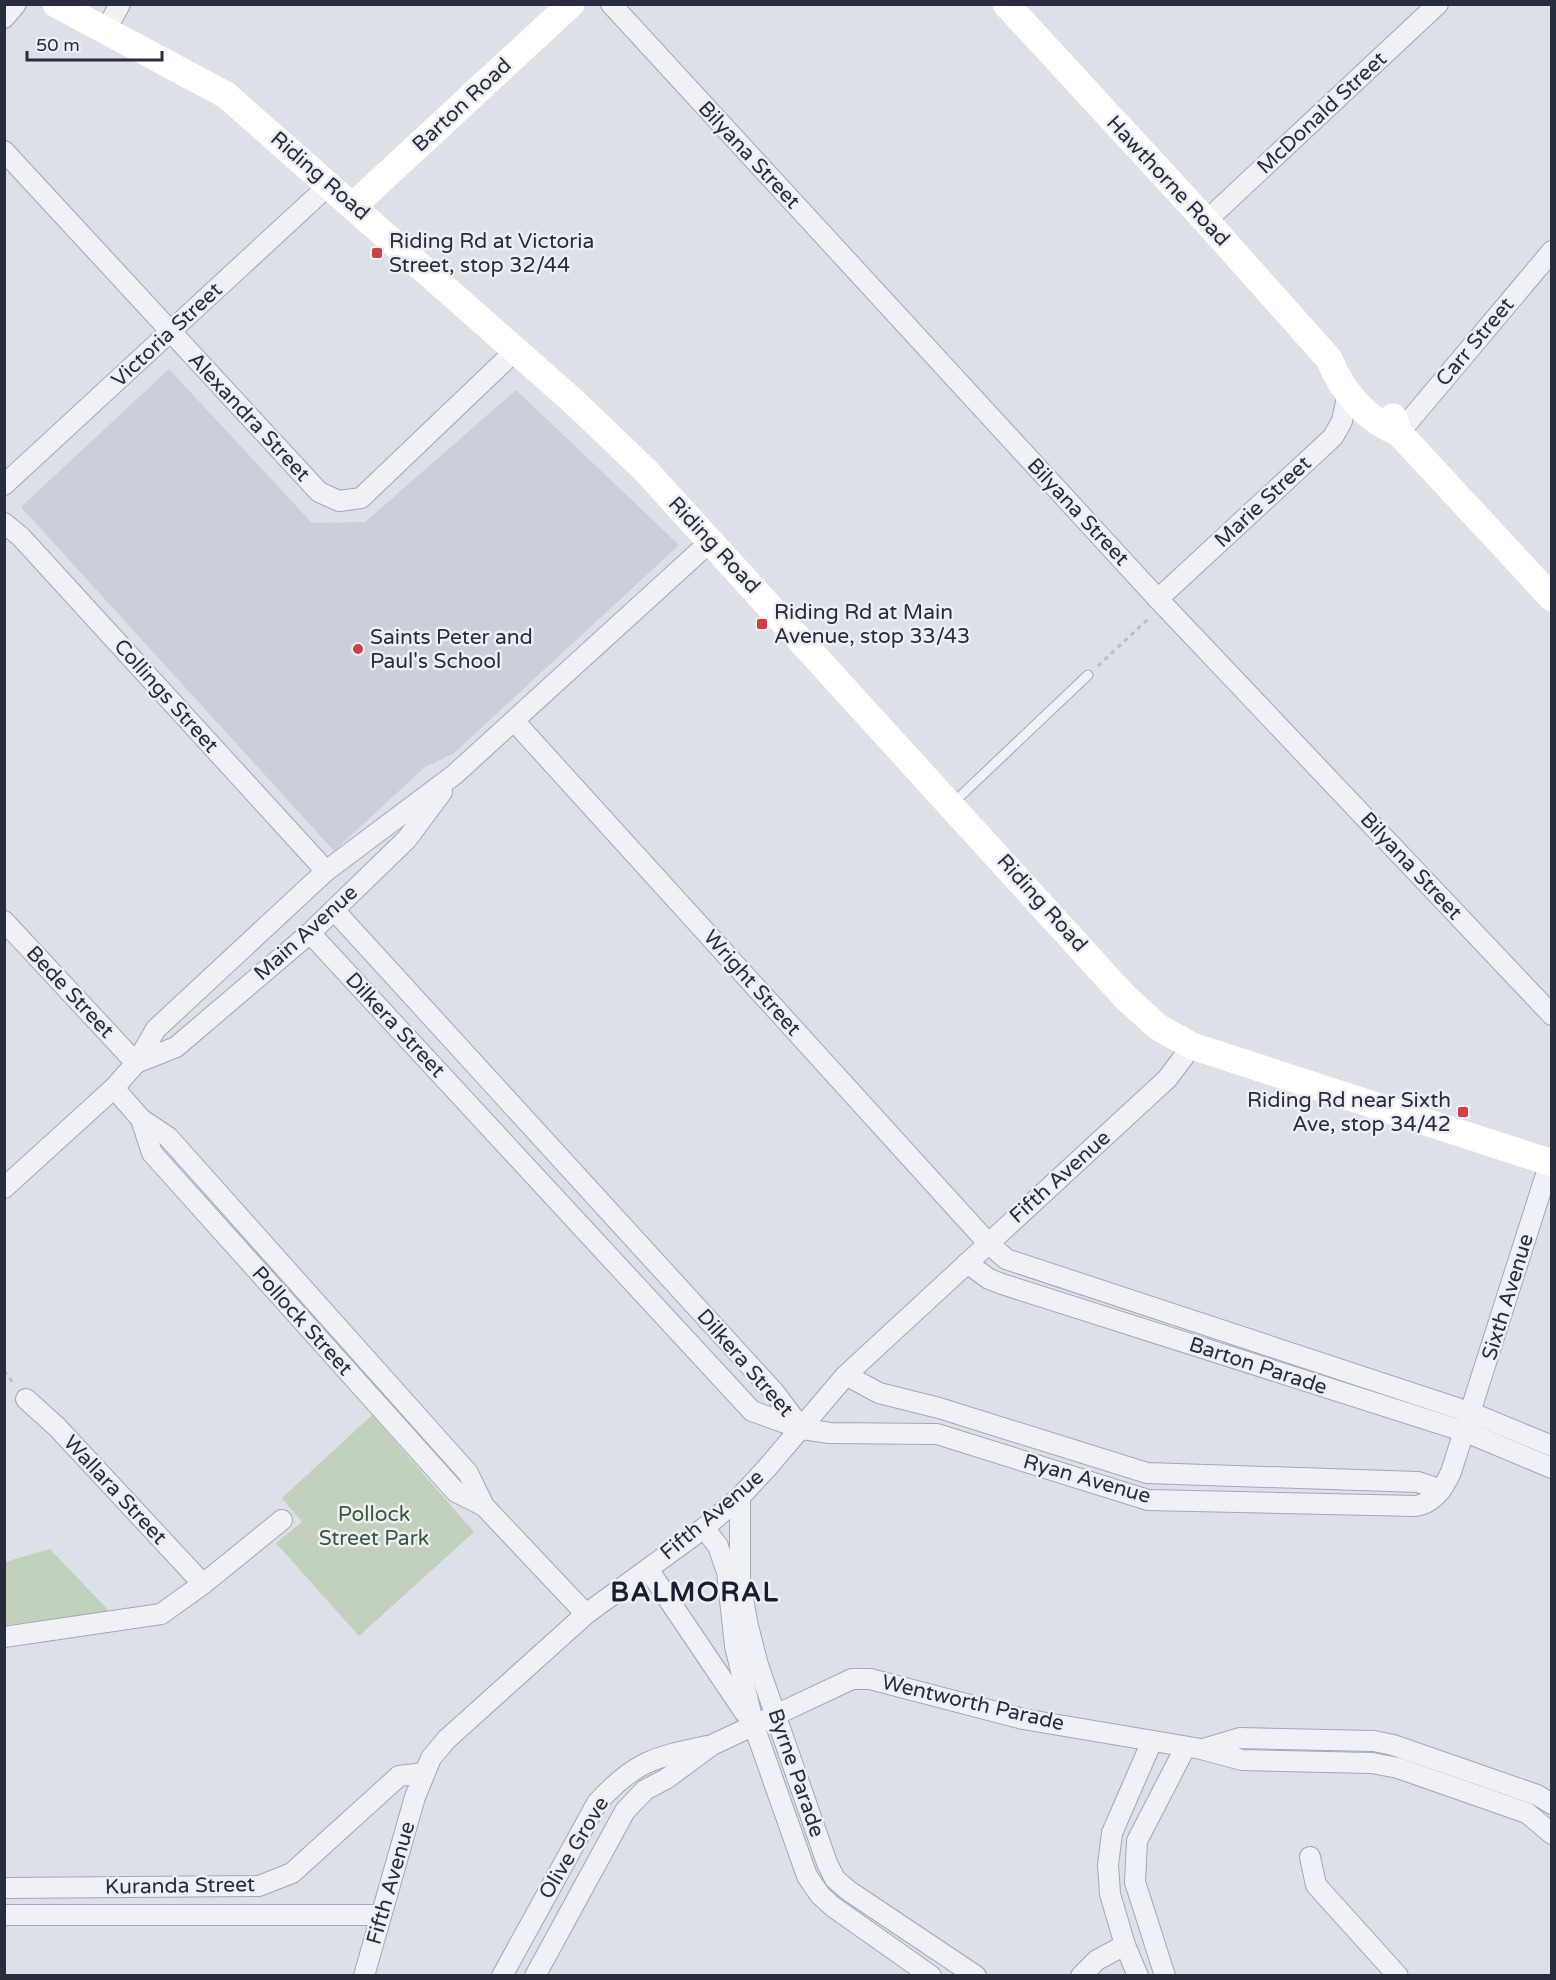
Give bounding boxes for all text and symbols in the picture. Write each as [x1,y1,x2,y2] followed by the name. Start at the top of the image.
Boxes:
[27,24,162,62] scale bar
[36,34,80,56] text: 50 m
[1252,47,1392,179] street label: McDonald Street
[407,53,517,157] street label: Barton Road
[693,96,805,214] street label: Bilyana Street
[1101,111,1235,251] street label: Hawthorne Road
[265,126,375,226] street label: Riding Road
[389,229,594,278] place label: Riding Rd at Victoria Street, stop 32/44
[370,246,384,260] marker: Riding Rd at Victoria Street, stop 32/44
[107,277,227,393] street label: Victoria Street
[1431,293,1519,391] street label: Carr Street
[183,347,315,487] street label: Alexandra Street
[1210,451,1316,553] street label: Marie Street
[1022,453,1134,571] street label: Bilyana Street
[663,492,765,598] street label: Riding Road
[774,600,970,649] place label: Riding Rd at Main Avenue, stop 33/43
[755,617,769,631] marker: Riding Rd at Main Avenue, stop 33/43
[370,625,533,674] place label: Saints Peter and Paul's School
[108,634,224,758] street label: Collings Street
[351,642,365,656] marker: Saints Peter and Paul's School
[1355,807,1467,925] street label: Bilyana Street
[992,849,1092,957] street label: Riding Road
[249,880,363,986] street label: Main Avenue
[698,925,806,1041] street label: Wright Street
[21,941,119,1043] street label: Bede Street
[340,967,450,1083] street label: Dilkera Street
[1247,1088,1451,1137] place label: Riding Rd near Sixth Ave, stop 34/42
[1456,1105,1470,1119] marker: Riding Rd near Sixth Ave, stop 34/42
[1004,1125,1116,1229] street label: Fifth Avenue
[1477,1231,1539,1363] street label: Sixth Avenue
[247,1261,357,1381] street label: Pollock Street
[691,1304,799,1422] street label: Dilkera Street
[1186,1332,1330,1400] street label: Barton Parade
[58,1430,172,1550] street label: Wallara Street
[1020,1449,1154,1509] street label: Ryan Avenue
[655,1465,769,1565] street label: Fifth Avenue
[319,1502,429,1551] park label: Pollock Street Park
[610,1576,780,1609] district label: BALMORAL
[879,1670,1067,1736] street label: Wentworth Parade
[762,1706,830,1841] street label: Byrne Parade
[534,1792,614,1904] street label: Olive Grove
[361,1818,421,1947] street label: Fifth Avenue
[105,1872,255,1900] street label: Kuranda Street

